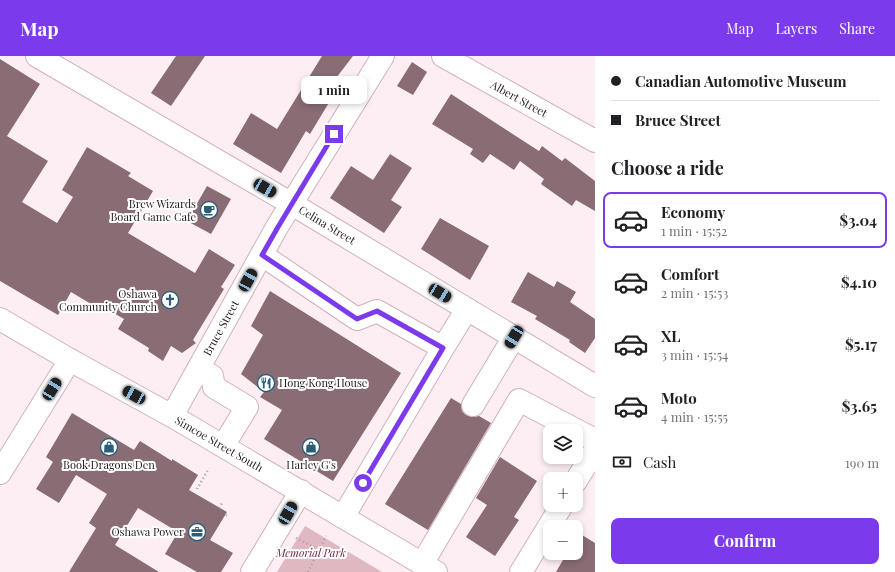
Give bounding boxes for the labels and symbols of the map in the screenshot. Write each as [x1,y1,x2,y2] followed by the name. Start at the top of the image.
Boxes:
[301,76,367,104] callout: 1 min
[487,76,550,120] street label: Albert Street
[325,125,343,143] route end
[252,177,278,199] car
[111,196,196,224] place label: Brew Wizards Board Game Cafe
[199,200,219,220] cafe icon: Brew Wizards Board Game Cafe
[296,202,359,247] street label: Celina Street
[237,267,259,293] car
[427,282,453,304] car
[59,286,158,314] place label: Oshawa Community Church
[160,290,180,310] church icon: Oshawa Community Church
[199,297,242,358] street label: Bruce Street
[503,324,525,350] car
[256,373,276,393] restaurant icon: Hong Kong House
[279,375,368,390] place label: Hong Kong House
[41,376,63,402] car
[121,384,147,406] car
[172,412,267,475] street label: Simcoe Street South
[99,437,119,457] shop icon: Book Dragons Den
[301,437,321,457] shop icon: Harley G's
[63,457,155,472] place label: Book Dragons Den
[286,457,336,472] place label: Harley G's
[354,474,372,492] route start
[277,500,299,526] car
[187,522,207,542] office icon: Oshawa Power
[111,524,184,539] place label: Oshawa Power
[275,545,346,560] park label: Memorial Park

